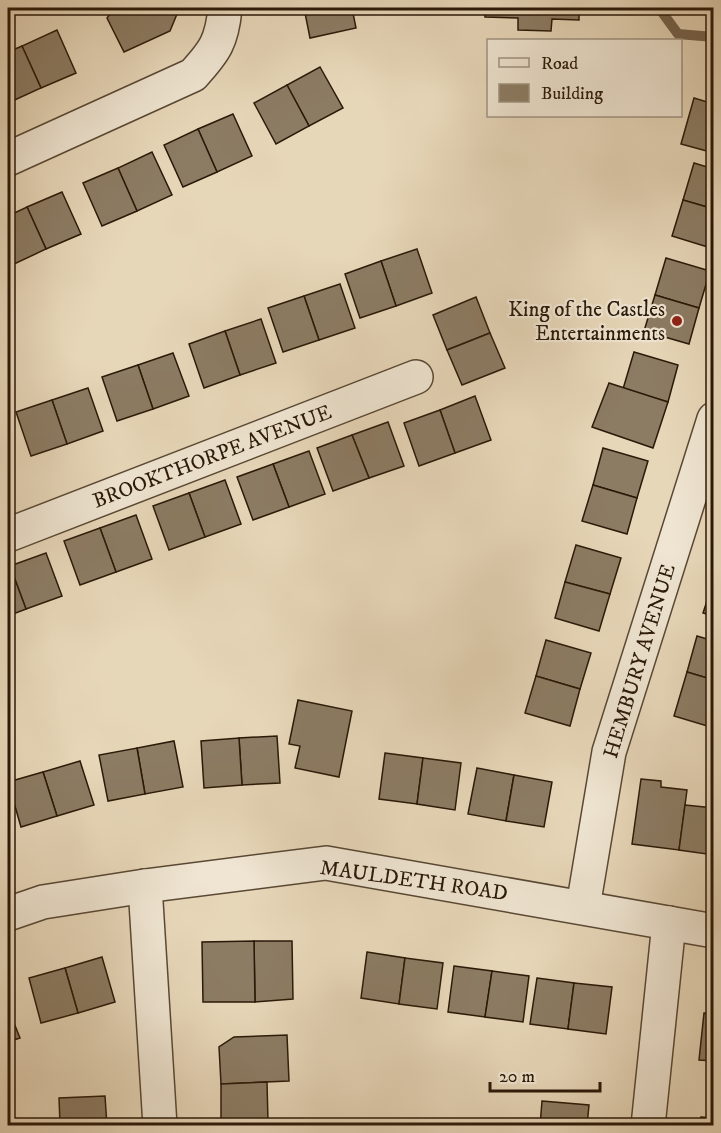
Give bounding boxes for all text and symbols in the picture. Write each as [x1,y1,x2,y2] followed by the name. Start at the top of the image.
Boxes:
[487,39,682,117] legend
[541,53,578,75] text: Road
[541,83,603,105] text: Building
[508,297,665,347] place label: King of the Castles Entertainments
[670,314,684,328] marker: King of the Castles Entertainments
[89,399,336,515] street label: BROOKTHORPE AVENUE
[598,561,682,762] street label: HEMBURY AVENUE
[318,855,509,907] street label: MAULDETH ROAD
[490,1055,600,1093] scale bar
[499,1066,535,1088] text: 20 m

